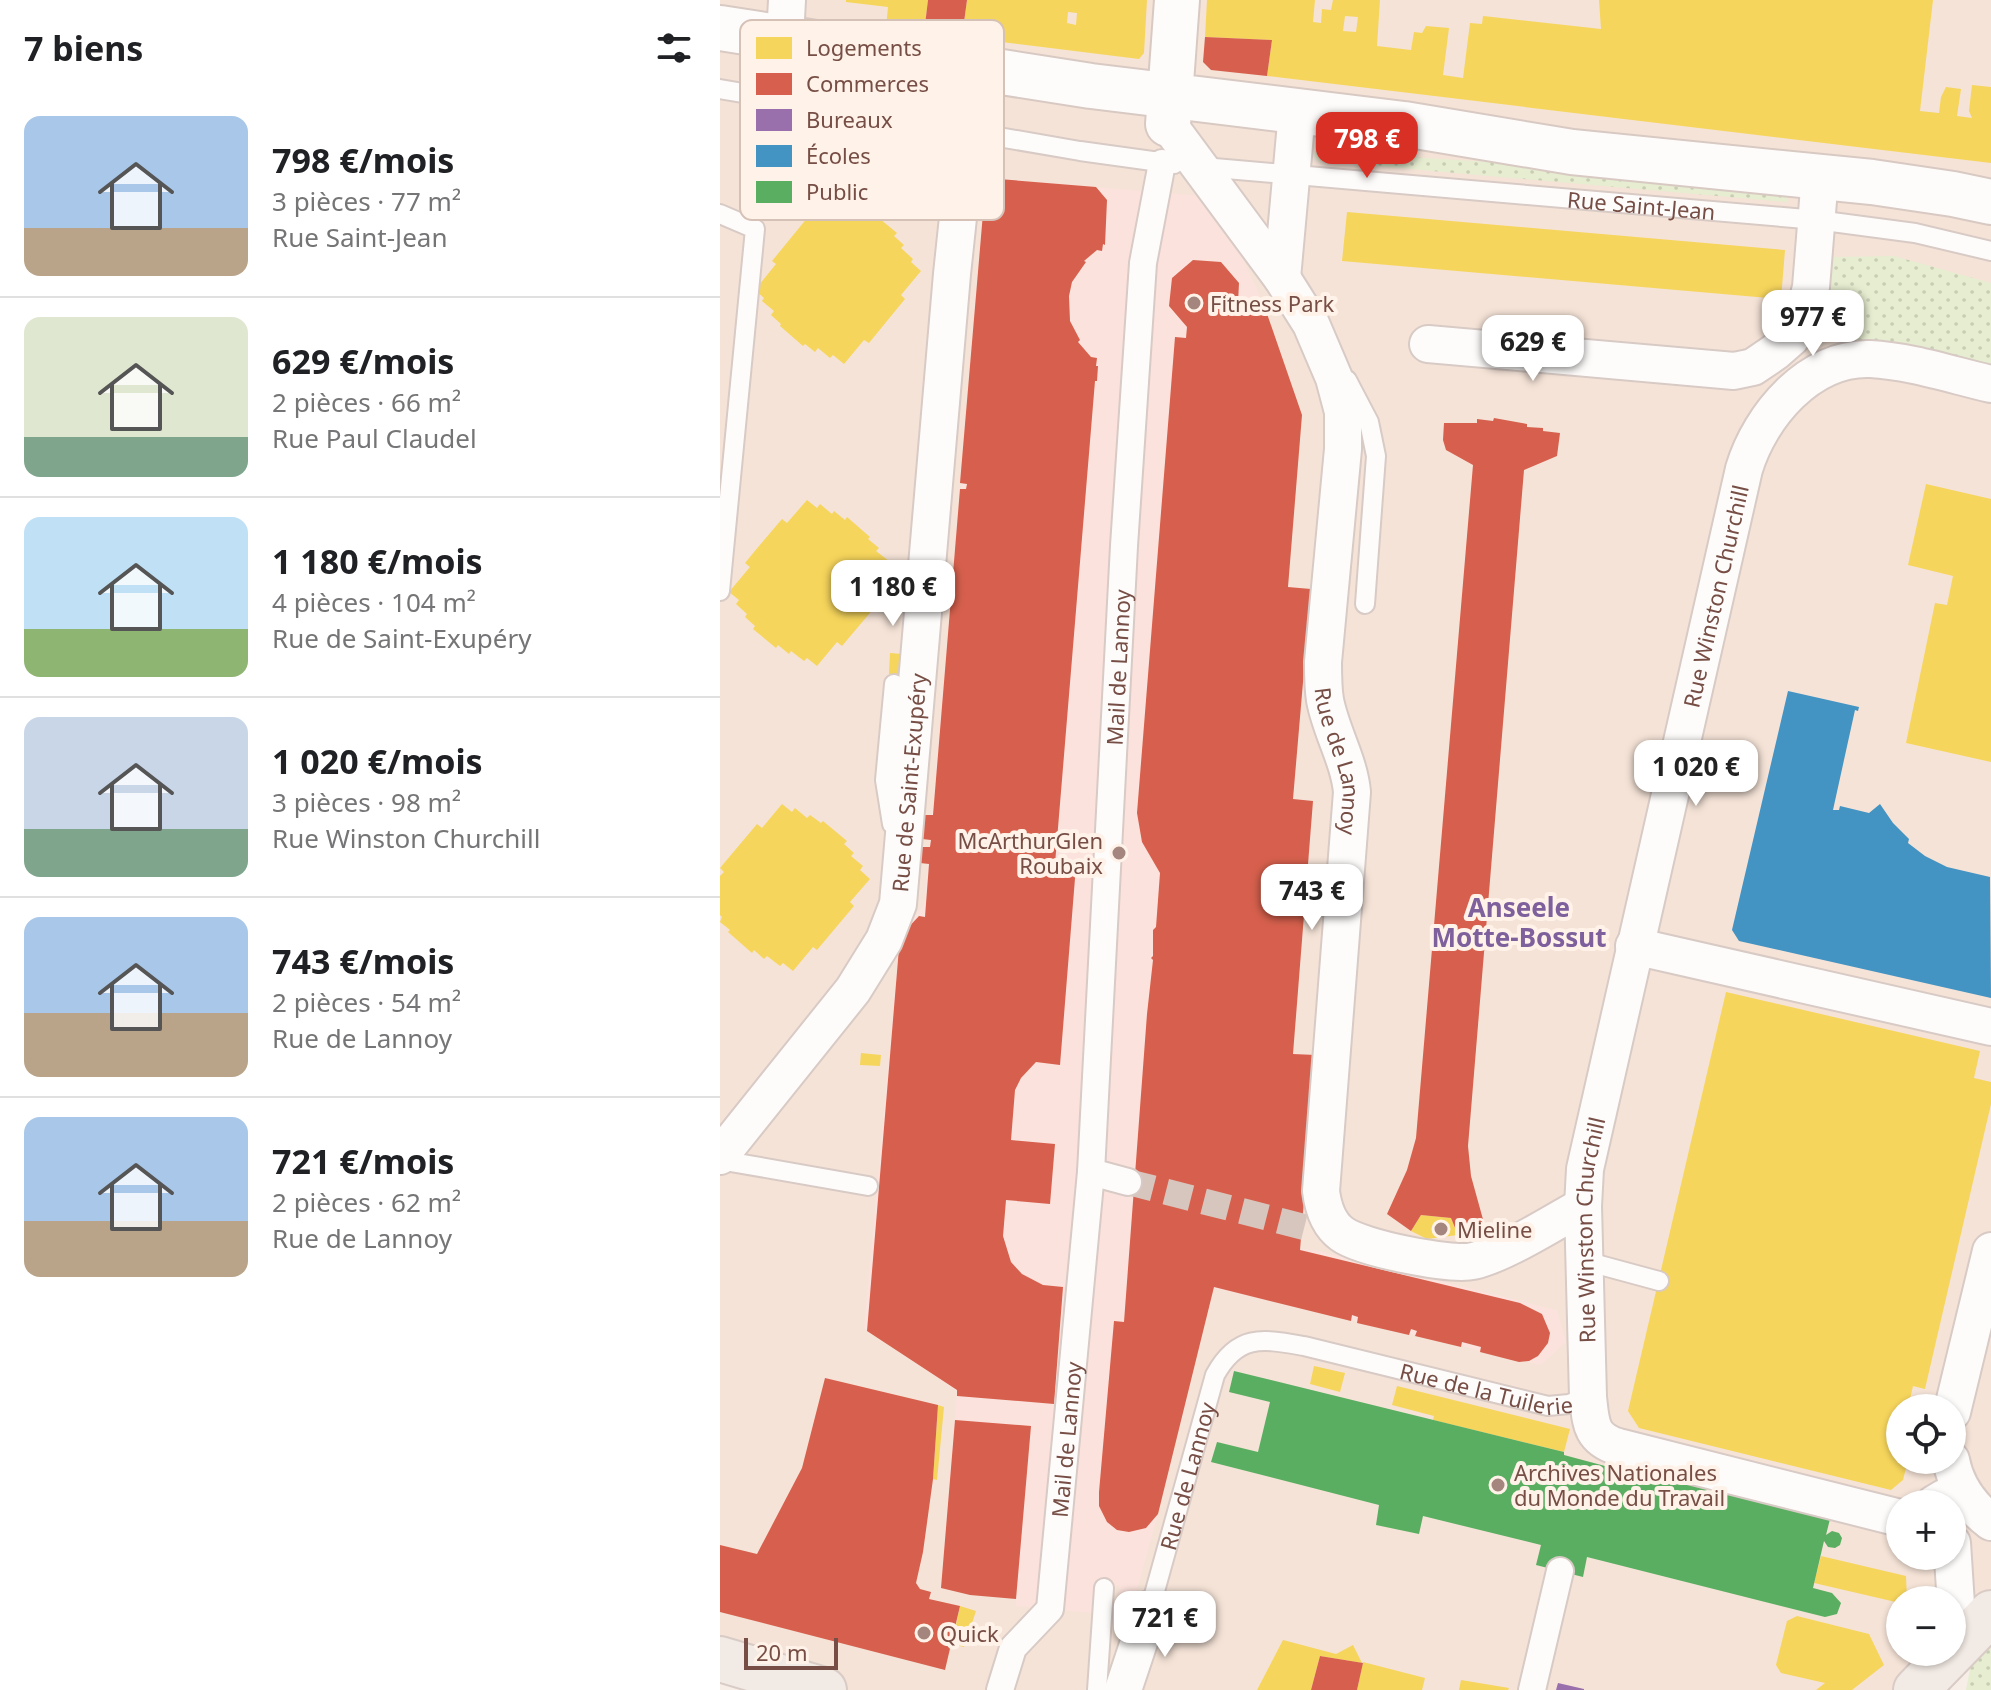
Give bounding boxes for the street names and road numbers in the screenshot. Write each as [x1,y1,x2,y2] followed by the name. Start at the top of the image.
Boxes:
[1566,184,1717,226] street label: Rue Saint-Jean
[1675,482,1755,710] street label: Rue Winston Churchill
[1099,588,1137,746] street label: Mail de Lannoy
[884,671,933,893] street label: Rue de Saint-Exupéry
[1308,685,1368,837] street label: Rue de Lannoy
[1568,1114,1611,1344] street label: Rue Winston Churchill
[1397,1355,1574,1421] street label: Rue de la Tuilerie
[1044,1359,1088,1519] street label: Mail de Lannoy
[1152,1398,1222,1553] street label: Rue de Lannoy

